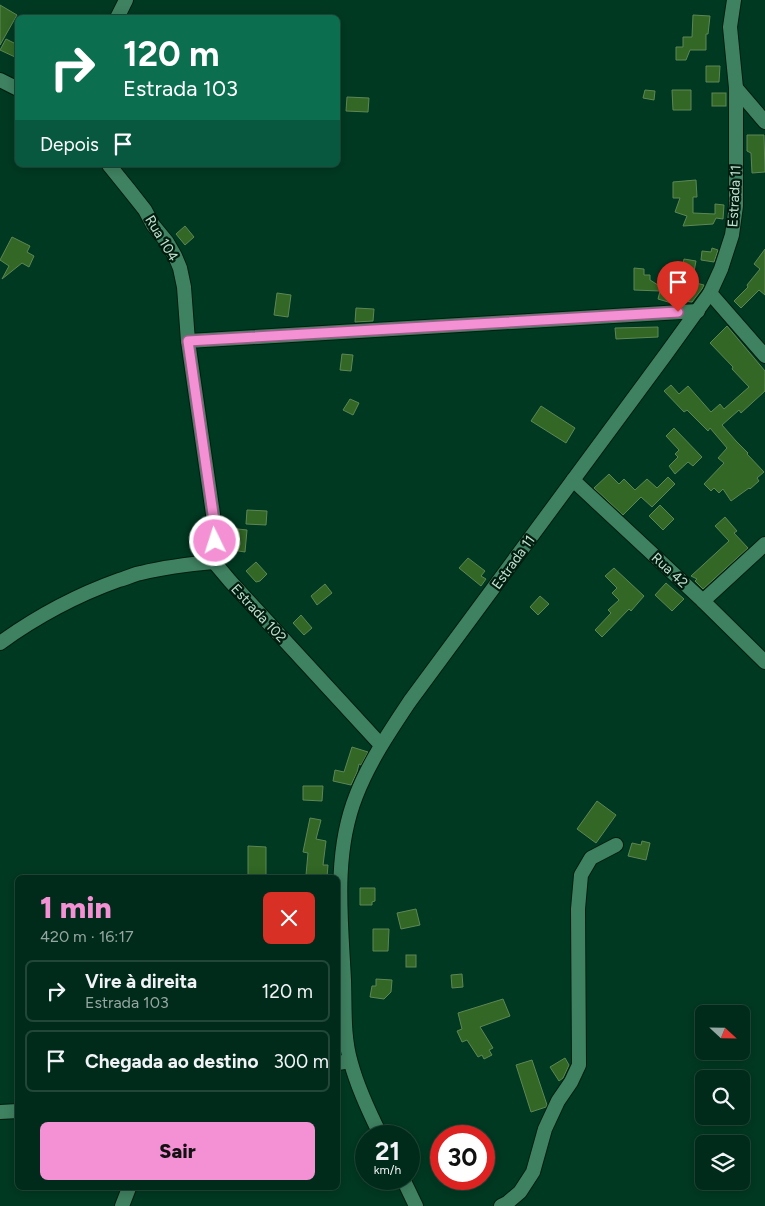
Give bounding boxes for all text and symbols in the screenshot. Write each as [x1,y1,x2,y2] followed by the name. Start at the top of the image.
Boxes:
[123,33,220,75] text: 120 m
[40,35,105,100] icon: right
[123,75,238,102] text: Estrada 103
[109,130,137,158] icon: arrive
[40,133,99,156] text: Depois
[724,164,745,228] street label: Estrada 11
[141,212,182,265] street label: Rua 104
[657,261,699,312] pin
[664,268,692,296] icon: arrive
[188,514,240,566] position arrow
[488,532,539,593] street label: Estrada 11
[648,549,691,591] street label: Rua 42
[227,581,290,646] street label: Estrada 102
[40,889,112,926] text: 1 min
[263,892,315,944] button: close
[40,927,134,946] text: 420 m · 16:17
[85,970,197,993] text: Vire à direita
[42,977,70,1005] icon: right
[261,980,313,1003] text: 120 m
[85,993,169,1012] text: Estrada 103
[695,1005,750,1060] north arrow
[695,1005,750,1190] map controls
[42,1047,70,1075] icon: arrive
[85,1050,258,1073] text: Chegada ao destino
[273,1050,329,1073] text: 300 m
[695,1070,750,1125] button: search
[40,1122,315,1180] button: Sair
[430,1125,495,1190] speed limit sign: 30
[695,1135,750,1190] button: layers
[375,1136,400,1166] text: 21
[374,1163,401,1177] text: km/h

